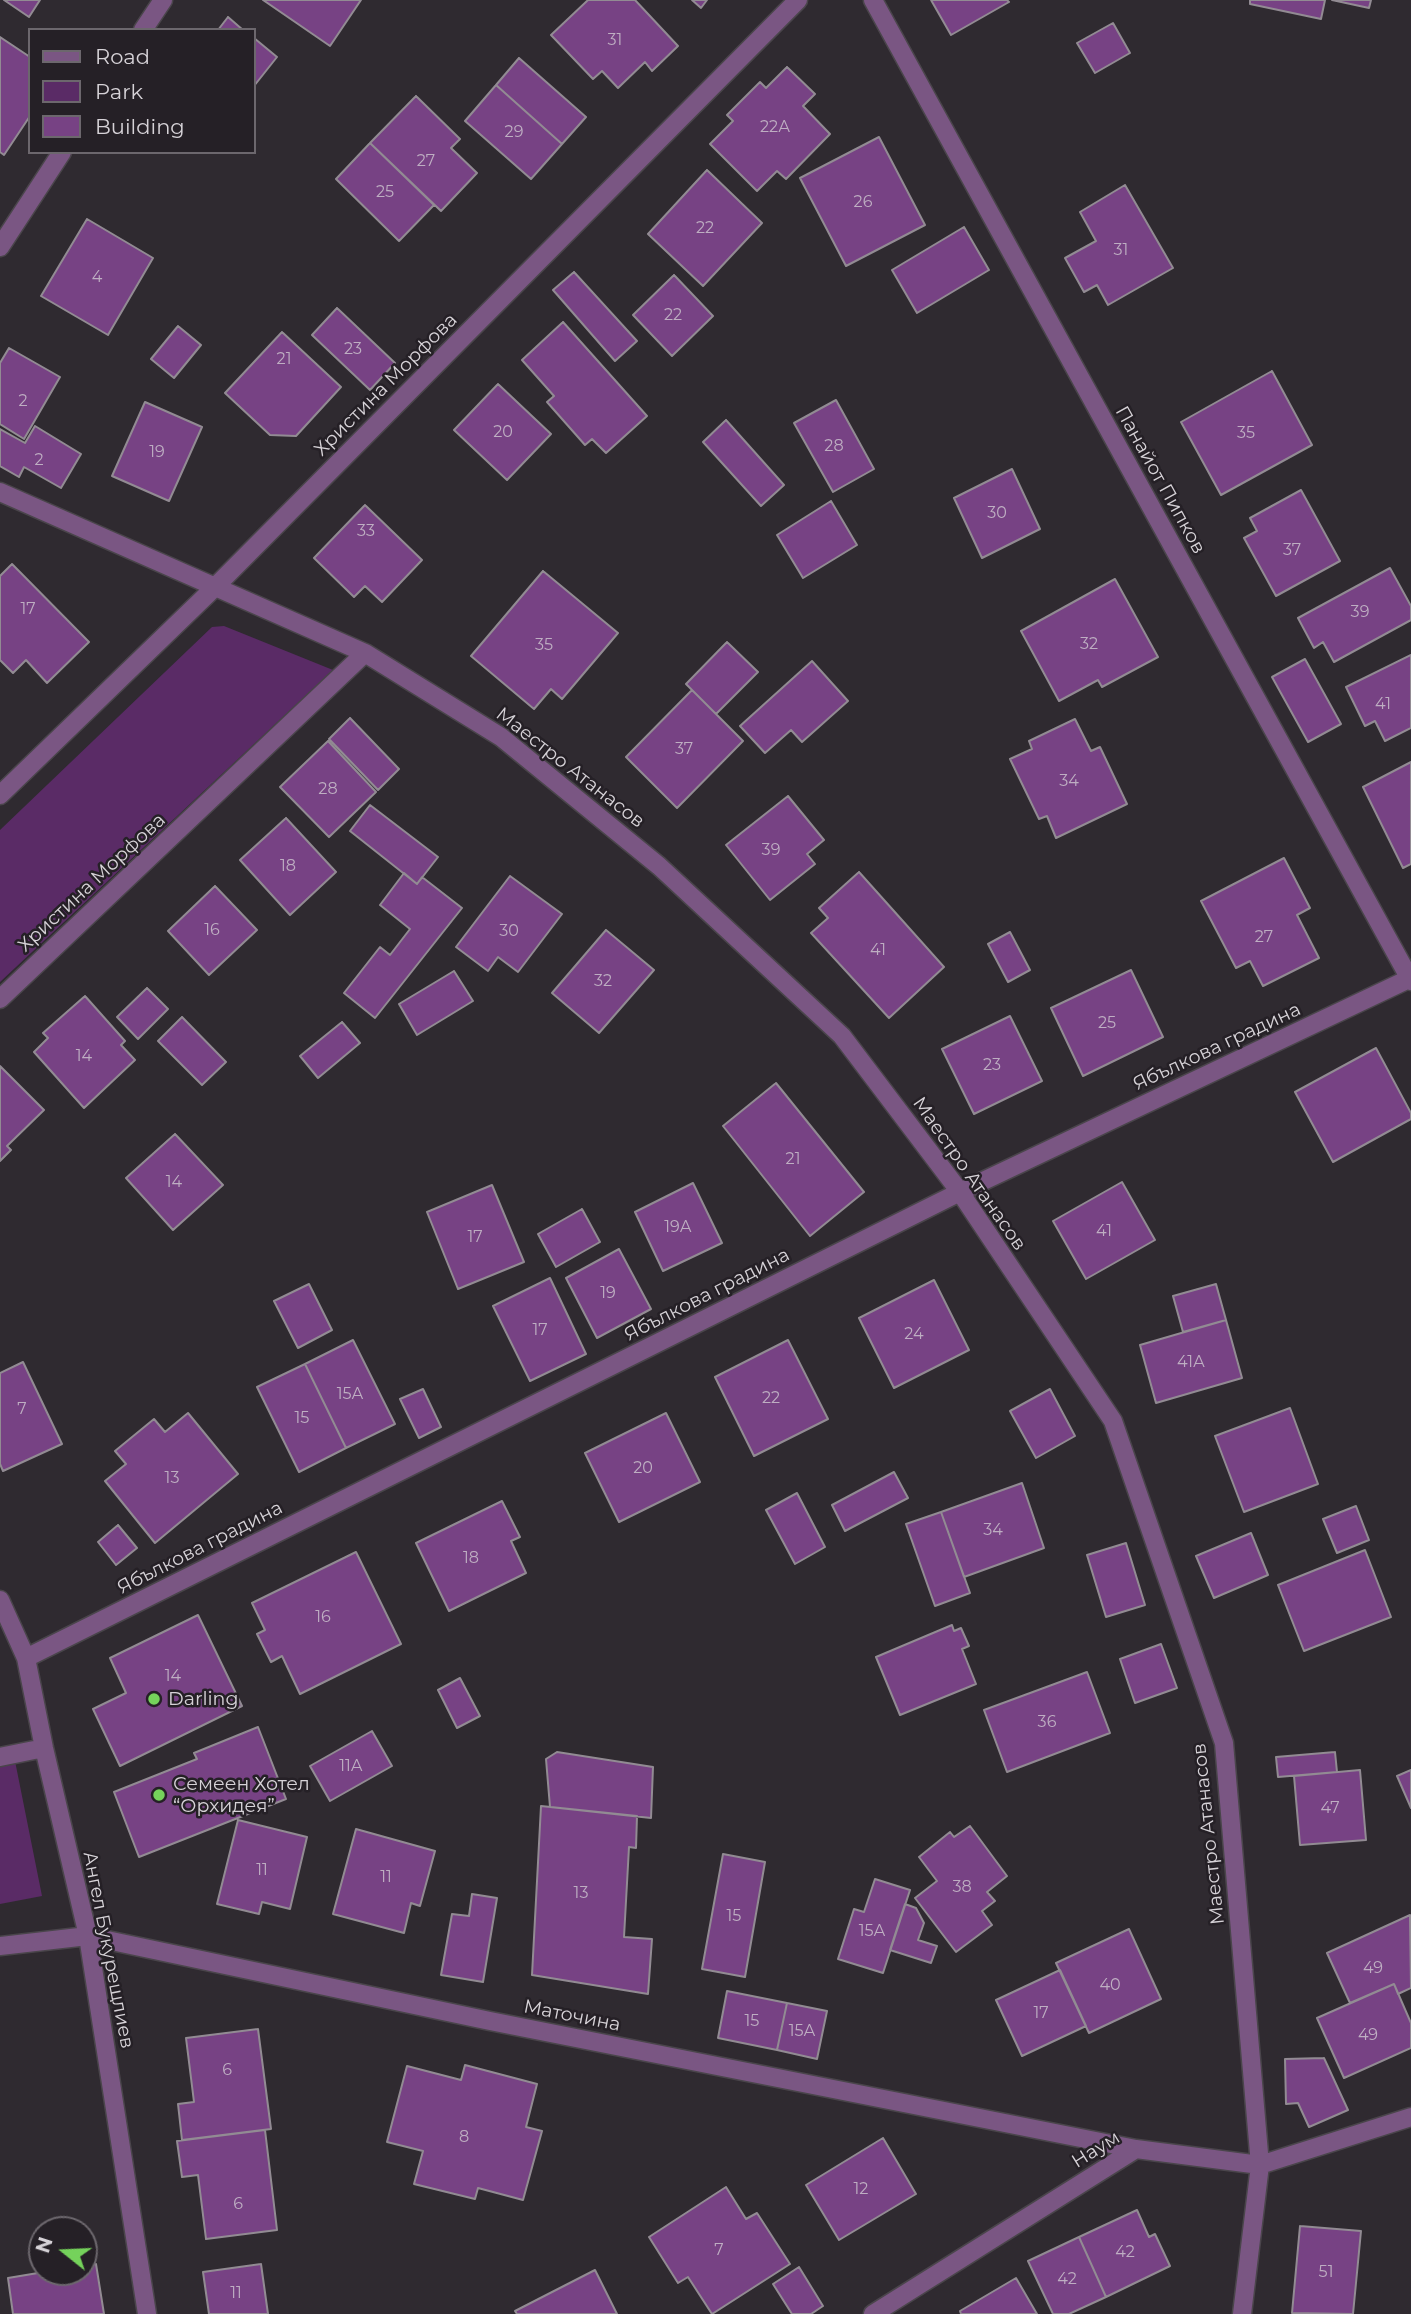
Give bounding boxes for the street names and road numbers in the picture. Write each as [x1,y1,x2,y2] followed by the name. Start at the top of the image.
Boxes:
[310,309,462,461] street label: Христина Морфова
[1110,402,1210,558] street label: Панайот Пипков
[491,703,649,833] street label: Маестро Атанасов
[14,809,170,957] street label: Христина Морфова
[1130,998,1304,1096] street label: Ябълкова градина
[907,1093,1031,1255] street label: Маестро Атанасов
[621,1243,793,1347] street label: Ябълкова градина
[114,1496,286,1600] street label: Ябълкова градина
[1188,1742,1230,1926] street label: Маестро Атанасов
[78,1850,138,2050] street label: Ангел Букурещлиев
[522,1995,622,2037] street label: Маточина
[1068,2126,1124,2174] street label: Наум

